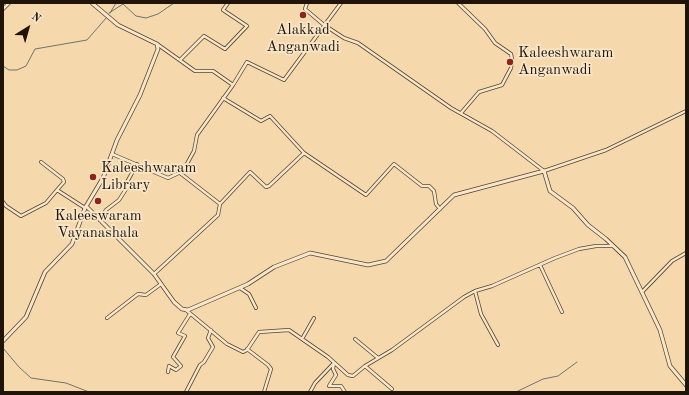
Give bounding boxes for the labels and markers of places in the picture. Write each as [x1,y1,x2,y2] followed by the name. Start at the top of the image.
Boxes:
[298,10,308,20] marker: Alakkad Anganwadi
[266,21,340,56] place label: Alakkad Anganwadi
[518,44,613,79] place label: Kaleeshwaram Anganwadi
[505,57,515,67] marker: Kaleeshwaram Anganwadi
[101,159,196,194] place label: Kaleeshwaram Library
[88,172,98,182] marker: Kaleeshwaram Library
[93,196,103,206] marker: Kaleeswaram Vayanashala
[54,207,142,242] place label: Kaleeswaram Vayanashala

